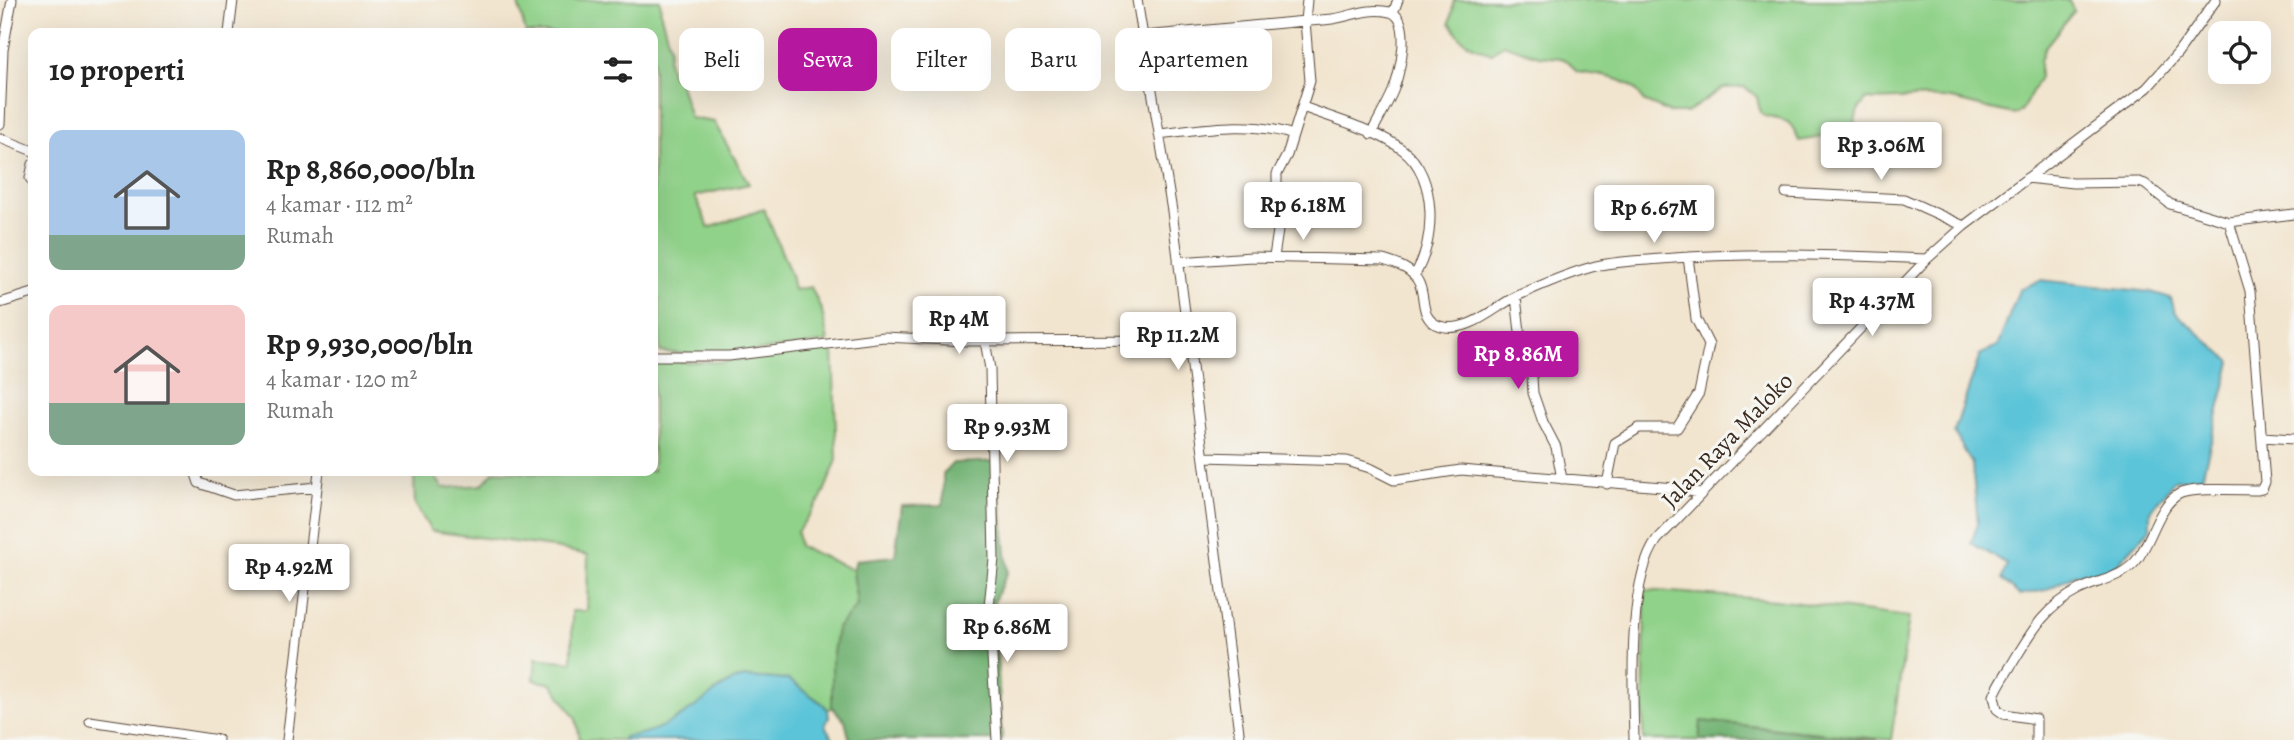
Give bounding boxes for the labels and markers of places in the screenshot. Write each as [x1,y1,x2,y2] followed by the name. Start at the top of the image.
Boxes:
[1809,122,1953,182] pin: Rp 3.06M
[1231,182,1375,242] pin: Rp 6.18M
[1582,186,1726,245] pin: Rp 6.67M
[1800,278,1944,338] pin: Rp 4.37M
[910,296,1008,356] pin: Rp 4M
[1106,312,1250,372] pin: Rp 11.2M
[1446,332,1590,391] pin: Rp 8.86M
[935,405,1079,464] pin: Rp 9.93M
[217,544,361,604] pin: Rp 4.92M
[935,604,1079,664] pin: Rp 6.86M

